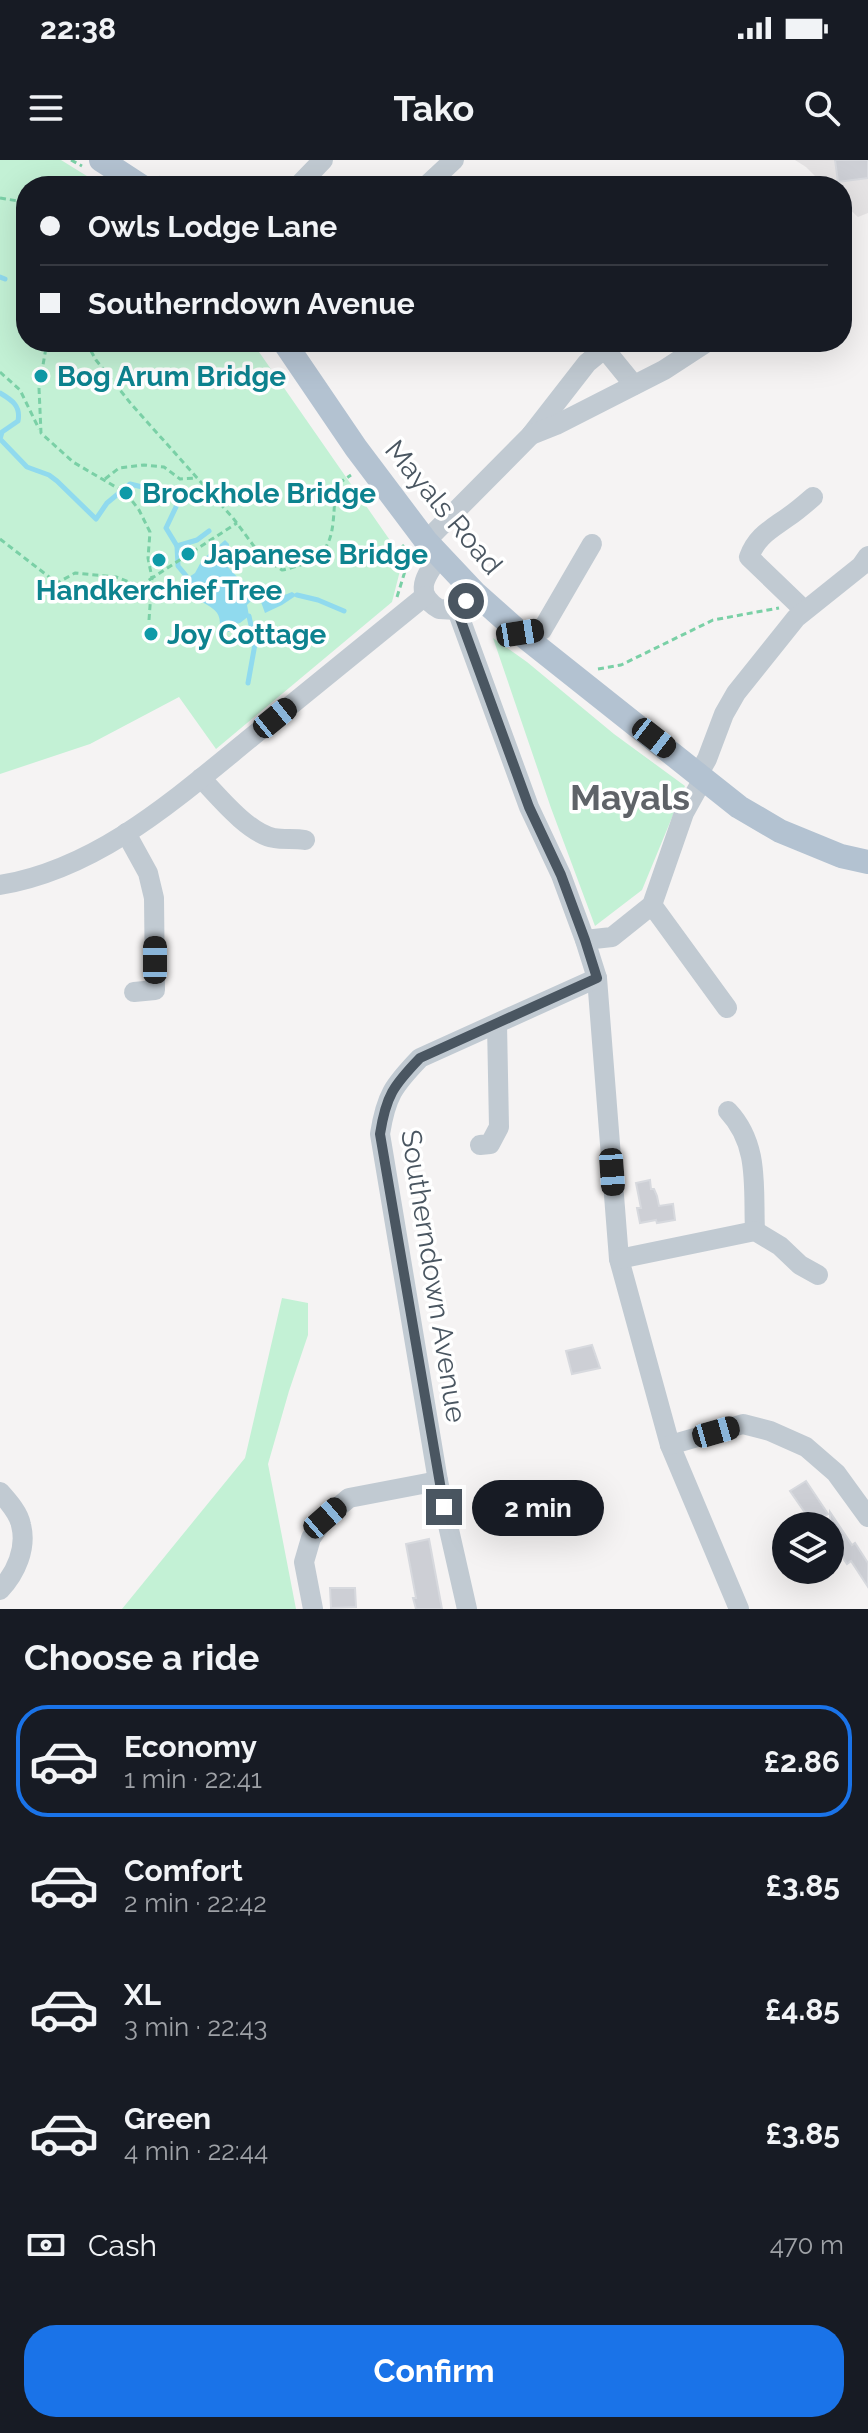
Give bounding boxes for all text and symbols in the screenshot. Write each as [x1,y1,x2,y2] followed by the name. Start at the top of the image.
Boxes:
[40,11,116,46] text: 22:38
[24,86,68,130] icon: menu
[800,86,844,130] icon: search
[394,87,474,129] text: Tako
[88,209,337,244] text: Owls Lodge Lane
[88,286,415,321] text: Southerndown Avenue
[57,360,286,393] place label: Bog Arum Bridge
[32,367,50,385] marker: Bog Arum Bridge
[378,434,509,581] street label: Mayals Road
[142,477,376,510] place label: Brockhole Bridge
[117,484,135,502] marker: Brockhole Bridge
[204,538,428,571] place label: Japanese Bridge
[179,545,197,563] marker: Japanese Bridge
[150,551,168,569] marker: Handkerchief Tree
[36,574,282,607] place label: Handkerchief Tree
[448,583,484,619] route start
[494,617,546,649] car
[167,618,326,651] place label: Joy Cottage
[142,625,160,643] marker: Joy Cottage
[249,694,301,742] car
[628,714,680,762] car
[570,776,690,818] district label: Mayals
[143,936,167,984] car
[394,1127,473,1425] street label: Southerndown Avenue
[598,1147,626,1197] car
[690,1414,742,1450] car
[472,1479,604,1535] callout: 2 min
[426,1489,462,1525] route end
[299,1493,351,1543] car
[504,1493,572,1523] text: 2 min
[772,1512,844,1584] map controls
[772,1512,844,1584] button: layers
[24,1636,259,1678] text: Choose a ride
[28,1725,100,1797] icon: car
[124,1729,257,1764] text: Economy
[764,1744,840,1779] text: £2.86
[124,1764,262,1794] text: 1 min · 22:41
[28,1849,100,1921] icon: car
[124,1853,243,1888] text: Comfort
[765,1868,840,1903] text: £3.85
[124,1888,267,1918] text: 2 min · 22:42
[28,1973,100,2045] icon: car
[124,1977,161,2012] text: XL
[765,1992,840,2027] text: £4.85
[124,2012,267,2042] text: 3 min · 22:43
[28,2097,100,2169] icon: car
[124,2101,211,2136] text: Green
[765,2116,840,2151] text: £3.85
[124,2136,268,2166] text: 4 min · 22:44
[24,2223,68,2267] icon: cash
[88,2228,157,2263] text: Cash
[770,2230,844,2260] text: 470 m
[24,2325,844,2417] button: Confirm

